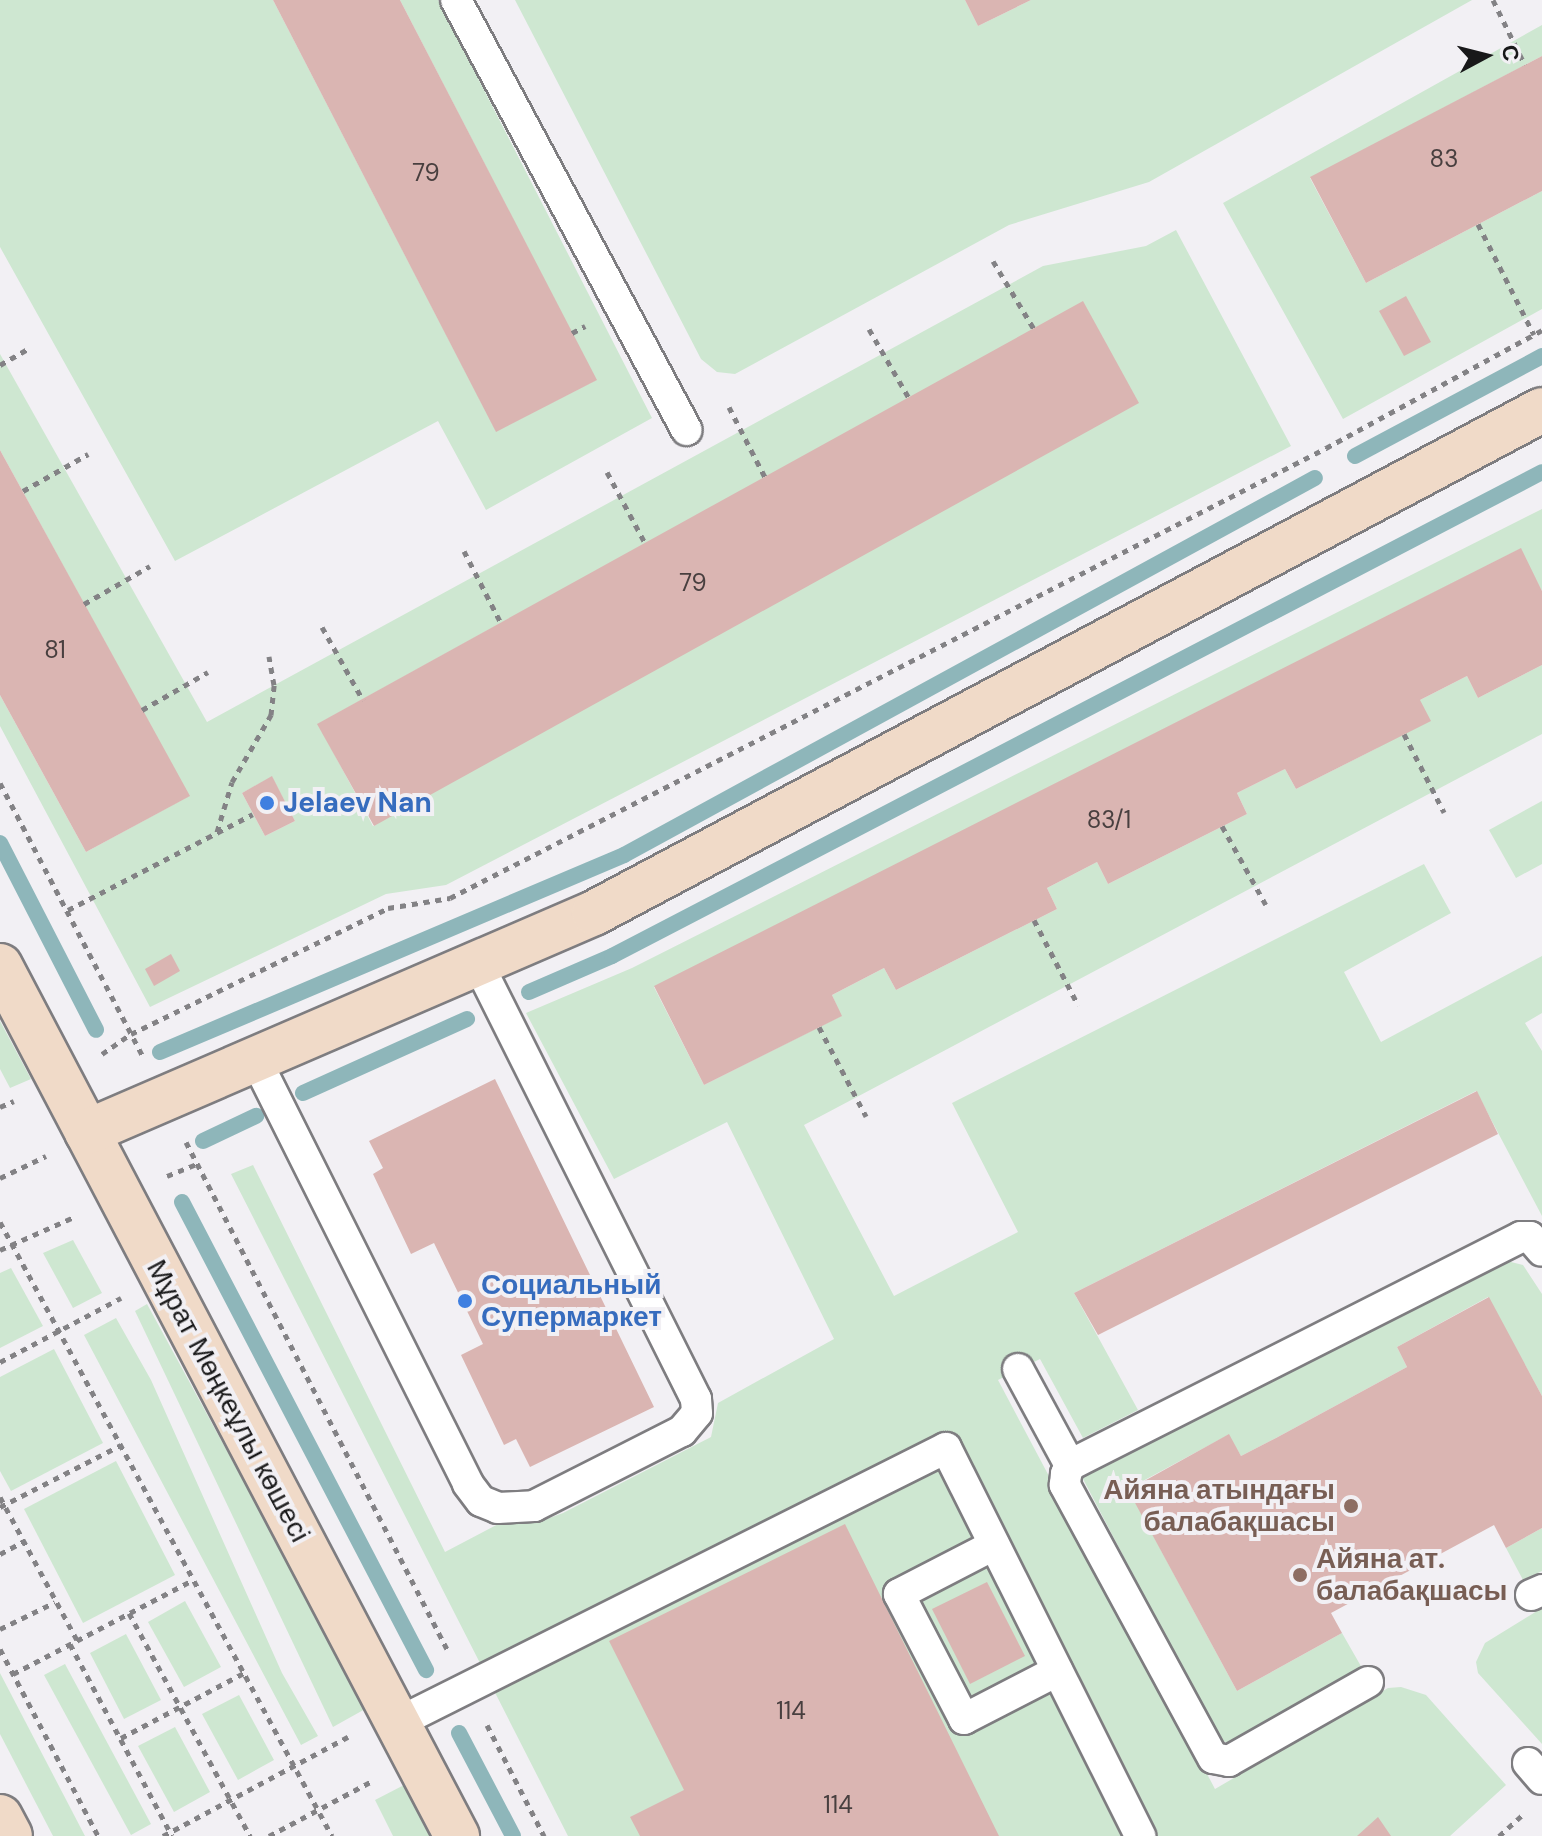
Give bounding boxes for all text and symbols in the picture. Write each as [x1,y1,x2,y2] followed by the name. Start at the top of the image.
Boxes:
[1446,16,1526,96] north arrow
[1495,43,1526,63] text: С
[1430,145,1458,173] house number: 83
[412,159,440,187] house number: 79
[679,569,707,597] house number: 79
[44,636,66,664] house number: 81
[283,786,432,820] place label: Jelaev Nan
[258,794,276,812] marker: Jelaev Nan
[1087,806,1131,834] house number: 83/1
[139,1254,317,1548] street label: Мұрат Мөңкеұлы көшесі
[481,1268,662,1334] place label: Социальный Супермаркет
[456,1292,474,1310] marker: Социальный Супермаркет
[1103,1473,1335,1539] place label: Айяна атындағы балабақшасы
[1342,1497,1360,1515] marker: Айяна атындағы балабақшасы
[1316,1542,1508,1608] place label: Айяна ат. балабақшасы
[1291,1566,1309,1584] marker: Айяна ат. балабақшасы
[776,1697,806,1725] house number: 114
[823,1791,853,1819] house number: 114

